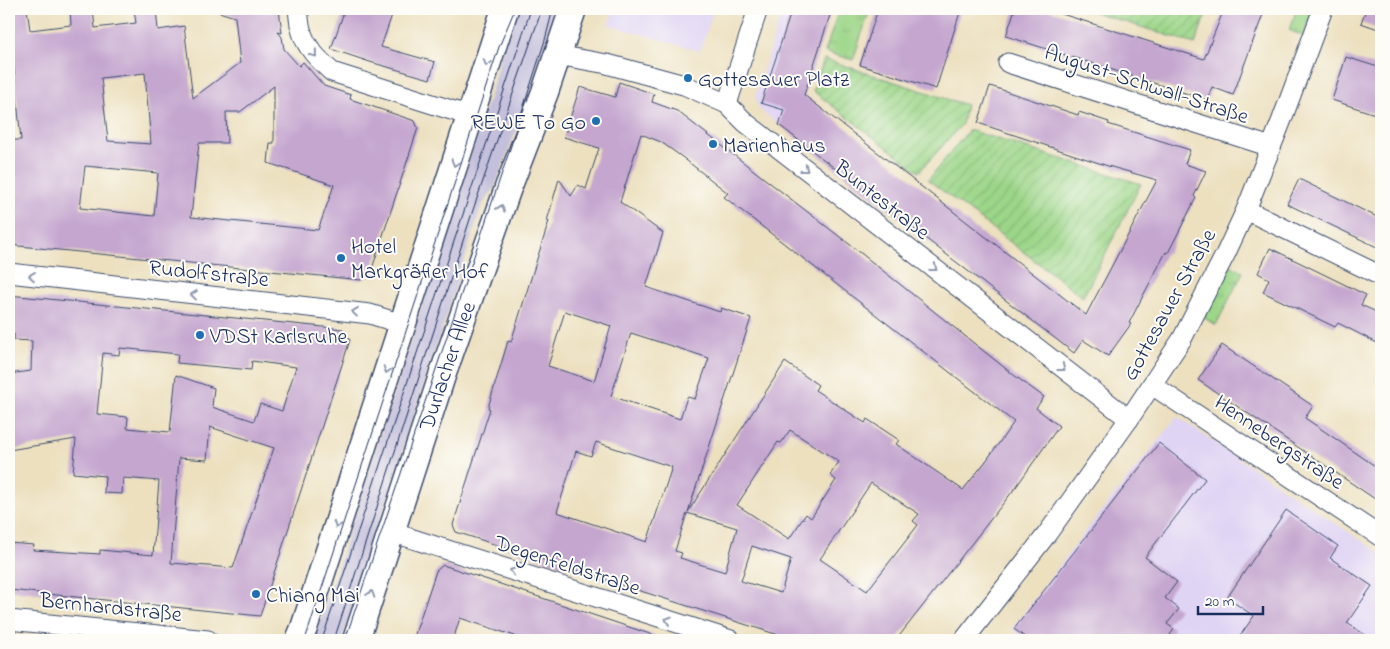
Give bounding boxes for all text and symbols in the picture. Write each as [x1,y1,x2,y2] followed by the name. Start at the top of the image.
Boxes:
[1039,38,1253,135] street label: August-Schwall-Straße
[308,48,317,57] one-way arrow
[483,58,493,67] one-way arrow
[698,65,850,97] place label: Gottesauer Platz
[682,72,694,84] marker: Gottesauer Platz
[471,108,586,140] place label: REWE To Go
[590,115,602,127] marker: REWE To Go
[723,131,826,163] place label: Marienhaus
[707,138,719,150] marker: Marienhaus
[826,153,936,249] street label: Buntestraße
[450,158,460,166] one-way arrow
[799,163,808,171] one-way arrow
[495,204,505,212] one-way arrow
[1116,224,1226,387] street label: Gottesauer Straße
[351,232,489,290] place label: Hotel Markgräfler Hof
[335,252,347,264] marker: Hotel Markgräfler Hof
[147,253,270,297] street label: Rudolfstraße
[928,262,938,271] one-way arrow
[28,271,36,282] one-way arrow
[189,290,197,301] one-way arrow
[412,298,486,436] street label: Durlacher Allee
[351,307,359,318] one-way arrow
[209,322,348,354] place label: VDSt Karlsruhe
[194,329,206,341] marker: VDSt Karlsruhe
[1056,362,1065,370] one-way arrow
[383,366,393,374] one-way arrow
[1206,388,1350,500] street label: Hennebergstraße
[333,520,343,529] one-way arrow
[489,528,644,606] street label: Degenfeldstraße
[509,567,517,577] one-way arrow
[266,581,360,614] place label: Chiang Mai
[1198,584,1262,616] scale bar
[37,586,183,632] street label: Bernhardstraße
[250,588,262,600] marker: Chiang Mai
[365,590,375,599] one-way arrow
[1205,591,1235,613] text: 20 m
[664,616,672,626] one-way arrow

